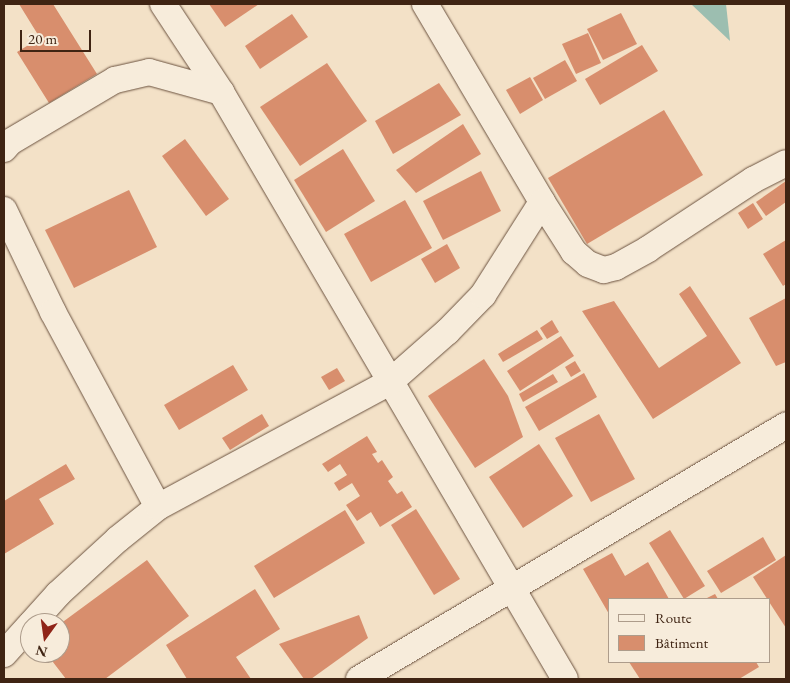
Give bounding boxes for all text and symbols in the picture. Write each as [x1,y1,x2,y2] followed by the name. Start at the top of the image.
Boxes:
[22,20,94,52] scale bar
[28,29,57,48] text: 20 m
[608,598,770,663] legend
[655,608,692,627] text: Route
[20,613,70,663] north arrow
[655,633,708,652] text: Bâtiment
[34,641,49,662] text: N

